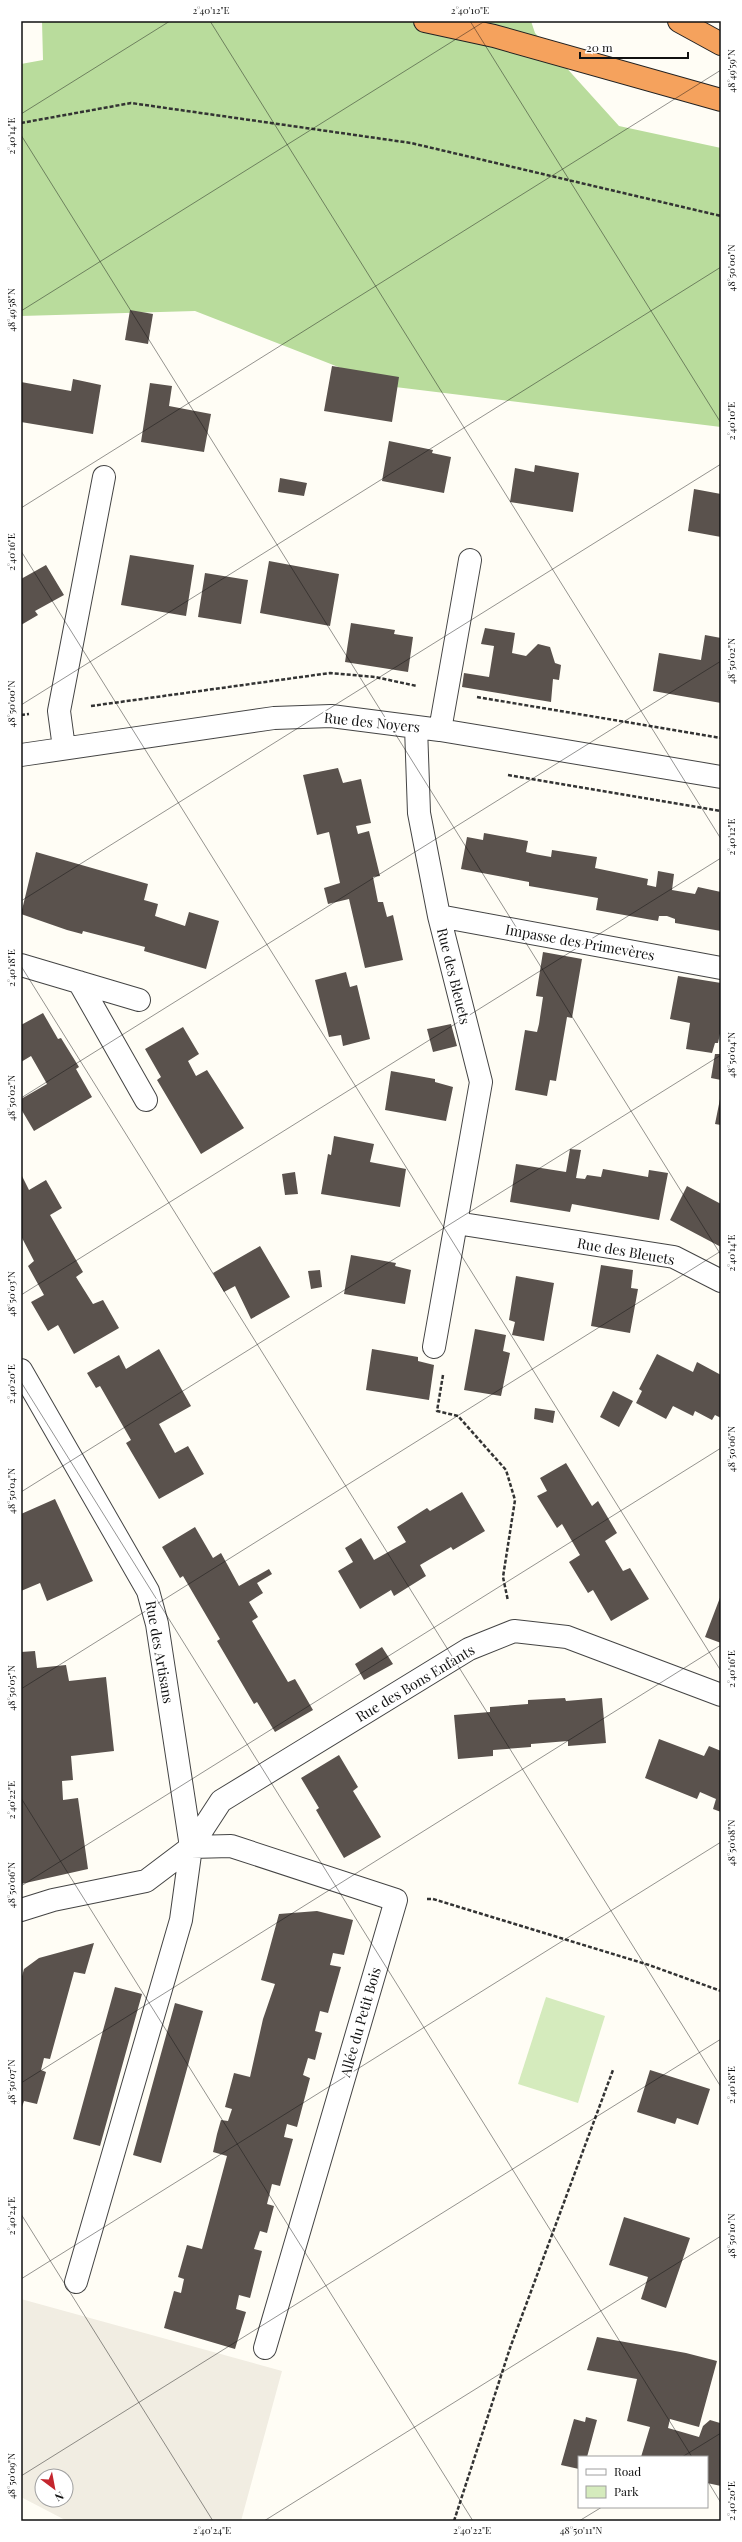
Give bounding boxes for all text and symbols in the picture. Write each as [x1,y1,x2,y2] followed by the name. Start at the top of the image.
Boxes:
[192,3,230,17] text: 2°40'12"E
[451,3,489,17] text: 2°40'10"E
[580,34,688,60] scale bar
[586,39,613,55] text: 20 m
[724,49,738,93] text: 48°49'59"N
[4,117,18,155] text: 2°40'14"E
[724,244,738,292] text: 48°50'00"N
[4,288,18,332] text: 48°49'58"N
[724,402,738,440] text: 2°40'10"E
[4,533,18,571] text: 2°40'16"E
[724,638,738,684] text: 48°50'02"N
[4,680,18,728] text: 48°50'00"N
[323,708,421,736] street label: Rue des Noyers
[724,818,738,856] text: 2°40'12"E
[504,919,656,965] street label: Impasse des Primevères
[433,926,475,1026] street label: Rue des Bleuets
[4,949,18,987] text: 2°40'18"E
[724,1032,738,1078] text: 48°50'04"N
[4,1075,18,1121] text: 48°50'02"N
[576,1233,676,1269] street label: Rue des Bleuets
[724,1234,738,1272] text: 2°40'14"E
[4,1271,18,1317] text: 48°50'03"N
[4,1364,18,1404] text: 2°40'20"E
[724,1426,738,1472] text: 48°50'06"N
[4,1468,18,1514] text: 48°50'04"N
[142,1599,178,1705] street label: Rue des Artisans
[352,1640,478,1726] street label: Rue des Bons Enfants
[724,1650,738,1688] text: 2°40'16"E
[4,1665,18,1711] text: 48°50'05"N
[4,1781,18,1819] text: 2°40'22"E
[724,1820,738,1866] text: 48°50'08"N
[4,1862,18,1908] text: 48°50'06"N
[335,1965,385,2080] street label: Allée du Petit Bois
[4,2059,18,2105] text: 48°50'07"N
[724,2066,738,2104] text: 2°40'18"E
[4,2197,18,2235] text: 2°40'24"E
[724,2214,738,2258] text: 48°50'10"N
[4,2453,18,2499] text: 48°50'09"N
[578,2456,708,2508] legend
[614,2463,641,2479] text: Road
[34,2468,74,2508] north arrow
[724,2481,738,2521] text: 2°40'20"E
[614,2483,639,2499] text: Park
[52,2488,67,2505] text: N
[193,2523,231,2537] text: 2°40'24"E
[453,2523,491,2537] text: 2°40'22"E
[560,2523,602,2537] text: 48°50'11"N

